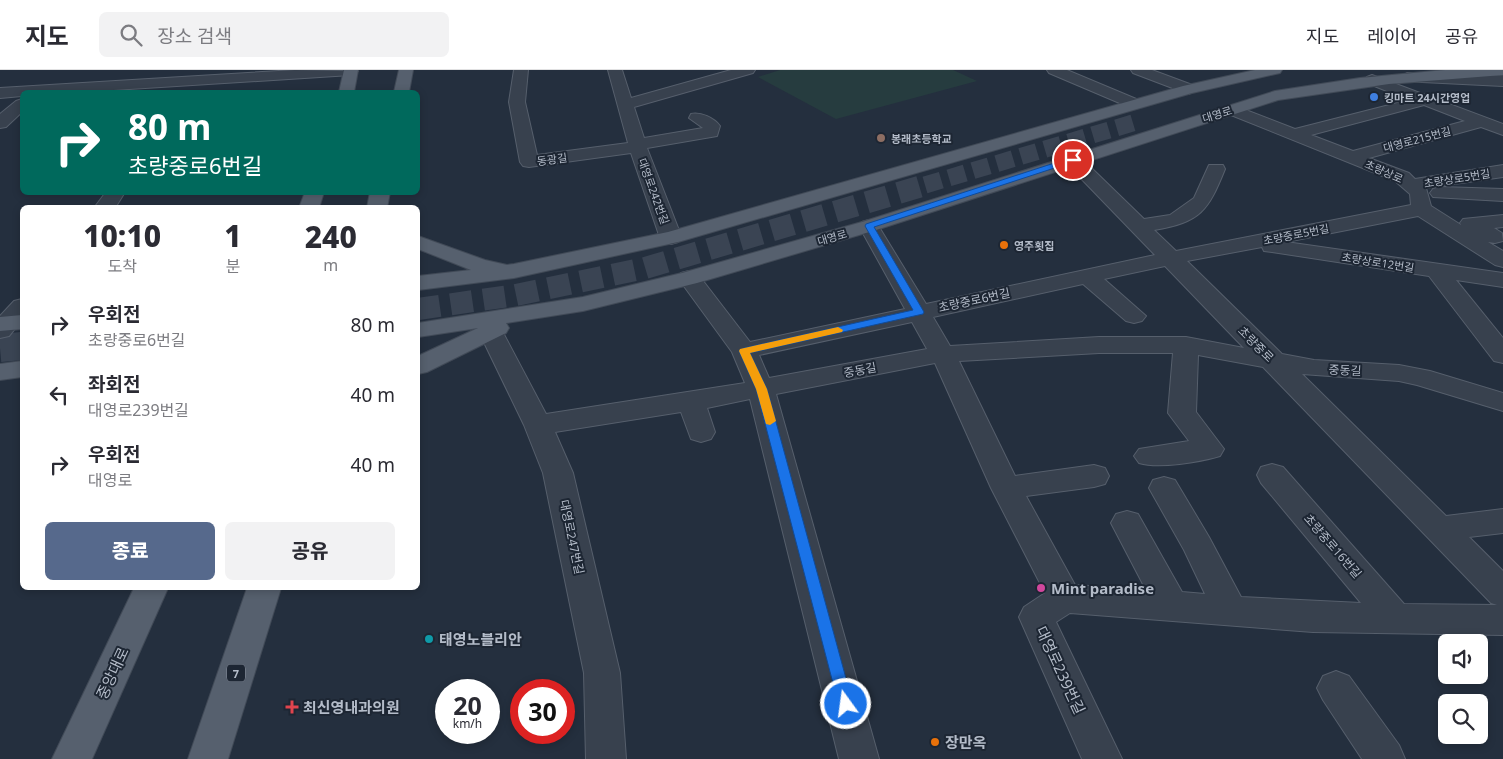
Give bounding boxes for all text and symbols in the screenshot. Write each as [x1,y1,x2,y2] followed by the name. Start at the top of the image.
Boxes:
[99,12,449,57] search box
[25,19,69,52] text: 지도
[117,21,145,49] icon: search
[157,23,232,49] text: 장소 검색
[1306,24,1339,48] text: 지도
[1367,24,1417,48] text: 레이어
[1445,24,1478,48] text: 공유
[1384,90,1470,105] place label: 킹마트 24시간영업
[1368,91,1380,103] marker: 킹마트 24시간영업
[1200,102,1234,126] street label: 대영로
[128,103,211,150] text: 80 m
[45,110,110,175] icon: right
[1382,123,1452,155] street label: 대영로215번길
[891,131,952,146] place label: 봉래초등학교
[875,132,887,144] marker: 봉래초등학교
[1052,139,1094,181] pin
[1059,146,1087,174] icon: arrive
[536,149,568,169] street label: 동광길
[128,150,262,180] text: 초량중로6번길
[635,156,673,226] street label: 대영로242번길
[1362,156,1406,186] street label: 초량상로
[1423,165,1491,191] street label: 초량상로5번길
[83,215,161,256] text: 10:10
[224,215,242,256] text: 1
[305,216,357,257] text: 240
[1262,220,1330,248] street label: 초량중로5번길
[815,226,849,248] street label: 대영로
[1014,238,1054,253] place label: 영주횟집
[998,239,1010,251] marker: 영주횟집
[1341,249,1415,275] street label: 초량상로12번길
[323,254,338,276] text: m
[107,255,137,277] text: 도착
[226,255,240,277] text: 분
[936,284,1012,316] street label: 초량중로6번길
[88,301,140,327] text: 우회전
[45,311,73,339] icon: right
[351,312,395,338] text: 80 m
[1234,322,1278,366] street label: 초량중로
[88,329,185,351] text: 초량중로6번길
[842,358,878,382] street label: 중동길
[1328,361,1362,379] street label: 중동길
[88,371,140,397] text: 좌회전
[45,381,73,409] icon: left
[351,382,395,408] text: 40 m
[88,399,189,421] text: 대영로239번길
[88,441,140,467] text: 우회전
[45,451,73,479] icon: right
[351,452,395,478] text: 40 m
[88,469,132,491] text: 대영로
[556,498,588,576] street label: 대영로247번길
[1300,510,1366,582] street label: 초량중로16번길
[45,522,215,580] button: 종료
[225,522,395,580] button: 공유
[1051,578,1154,598] place label: Mint paradise
[1035,582,1047,594] marker: Mint paradise
[1032,623,1090,717] street label: 대영로239번길
[439,629,522,649] place label: 태영노블리안
[423,633,435,645] marker: 태영노블리안
[1438,634,1488,744] map controls
[1438,634,1488,684] button: sound
[91,644,133,702] street label: 중앙대로
[227,664,245,682] road number: 7
[819,677,871,729] position arrow
[510,679,575,744] speed limit sign: 30
[453,688,482,722] text: 20
[1438,694,1488,744] button: search
[303,697,400,717] place label: 최신영내과의원
[285,700,299,714] marker: 최신영내과의원
[453,715,482,732] text: km/h
[945,732,987,752] place label: 장만옥
[929,736,941,748] marker: 장만옥

